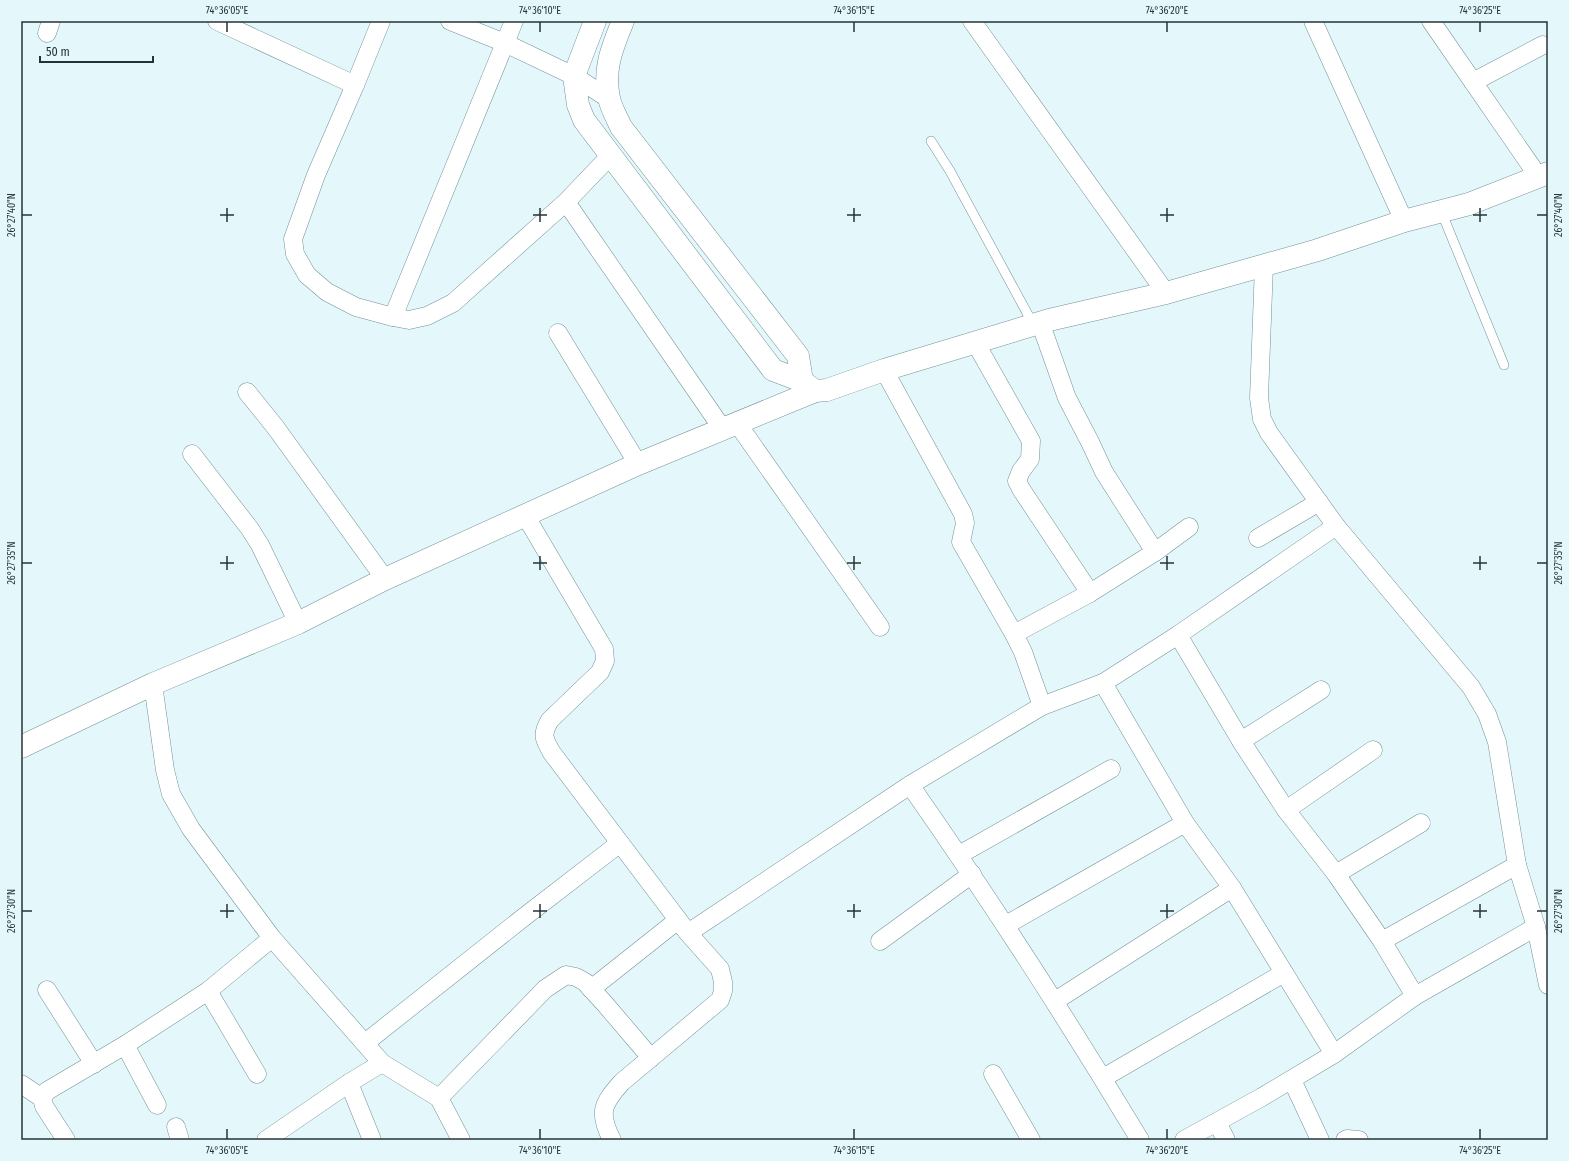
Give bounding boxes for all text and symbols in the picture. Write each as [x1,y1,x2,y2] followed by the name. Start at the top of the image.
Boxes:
[206,5,249,17] text: 74°36'05"E
[519,5,561,17] text: 74°36'10"E
[833,5,875,17] text: 74°36'15"E
[1146,5,1189,17] text: 74°36'20"E
[1459,5,1501,17] text: 74°36'25"E
[40,38,153,64] scale bar
[46,45,70,59] text: 50 m
[6,193,18,237] text: 26°27'40"N
[1553,193,1565,237] text: 26°27'40"N
[6,541,18,585] text: 26°27'35"N
[1553,541,1565,585] text: 26°27'35"N
[6,889,18,933] text: 26°27'30"N
[1553,889,1565,933] text: 26°27'30"N
[206,1145,249,1157] text: 74°36'05"E
[519,1145,561,1157] text: 74°36'10"E
[833,1145,875,1157] text: 74°36'15"E
[1146,1145,1189,1157] text: 74°36'20"E
[1459,1145,1501,1157] text: 74°36'25"E

